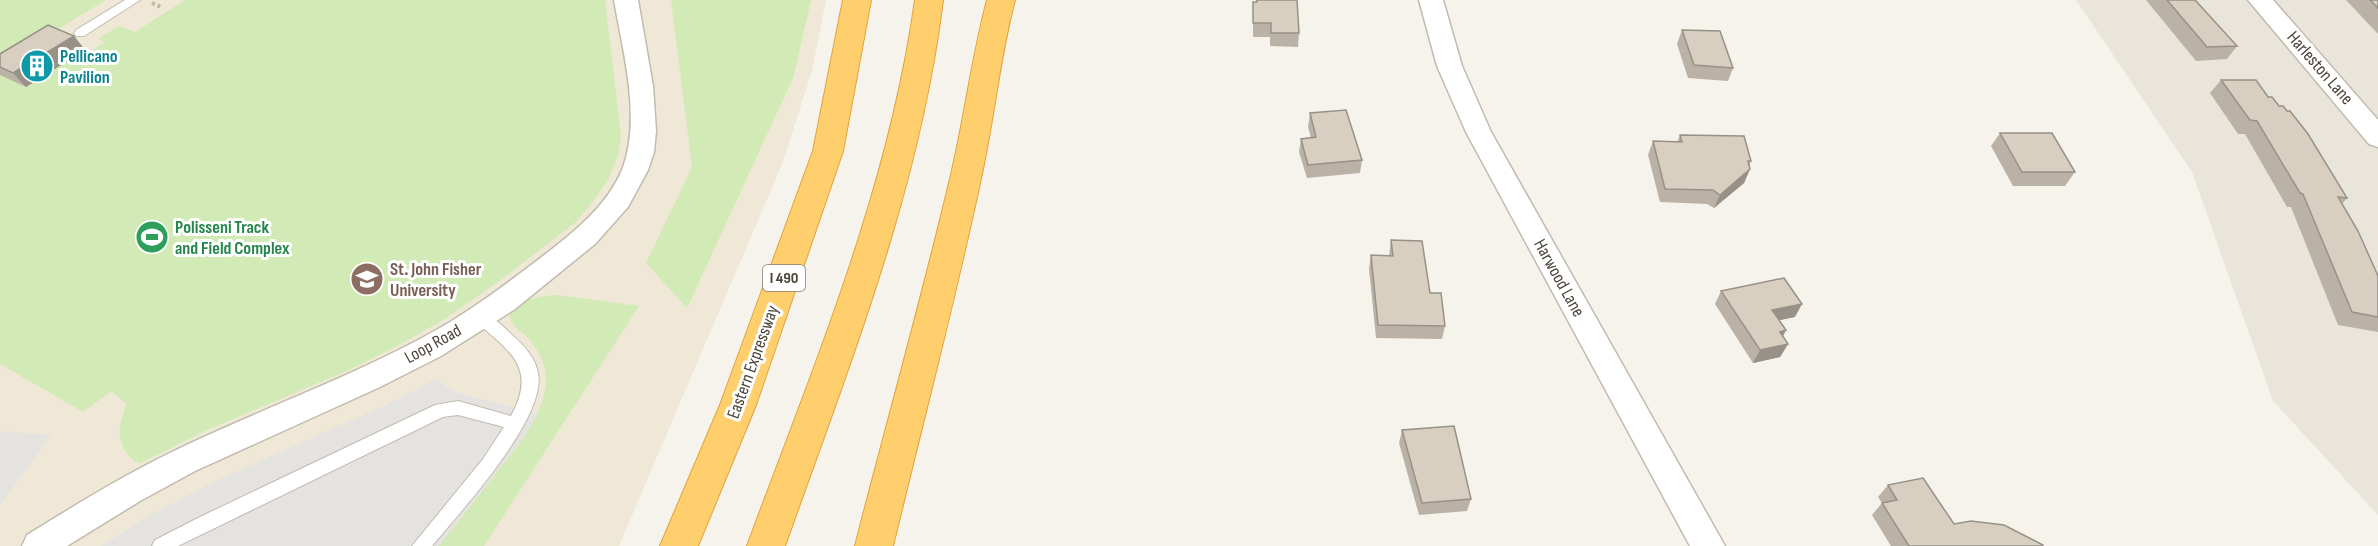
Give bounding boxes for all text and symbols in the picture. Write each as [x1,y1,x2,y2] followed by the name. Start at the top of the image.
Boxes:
[2282,27,2358,109] street label: Harleston Lane
[60,46,118,88] place label: Pellicano Pavilion
[19,48,55,84] building icon: Pellicano Pavilion
[175,217,290,259] place label: Polisseni Track and Field Complex
[134,219,170,255] sports icon: Polisseni Track and Field Complex
[1529,236,1589,320] street label: Harwood Lane
[390,259,482,301] place label: St. John Fisher University
[349,261,385,297] school or university icon: St. John Fisher University
[763,265,805,291] road number: I 490
[723,302,783,421] street label: Eastern Expressway
[401,320,465,368] street label: Loop Road

